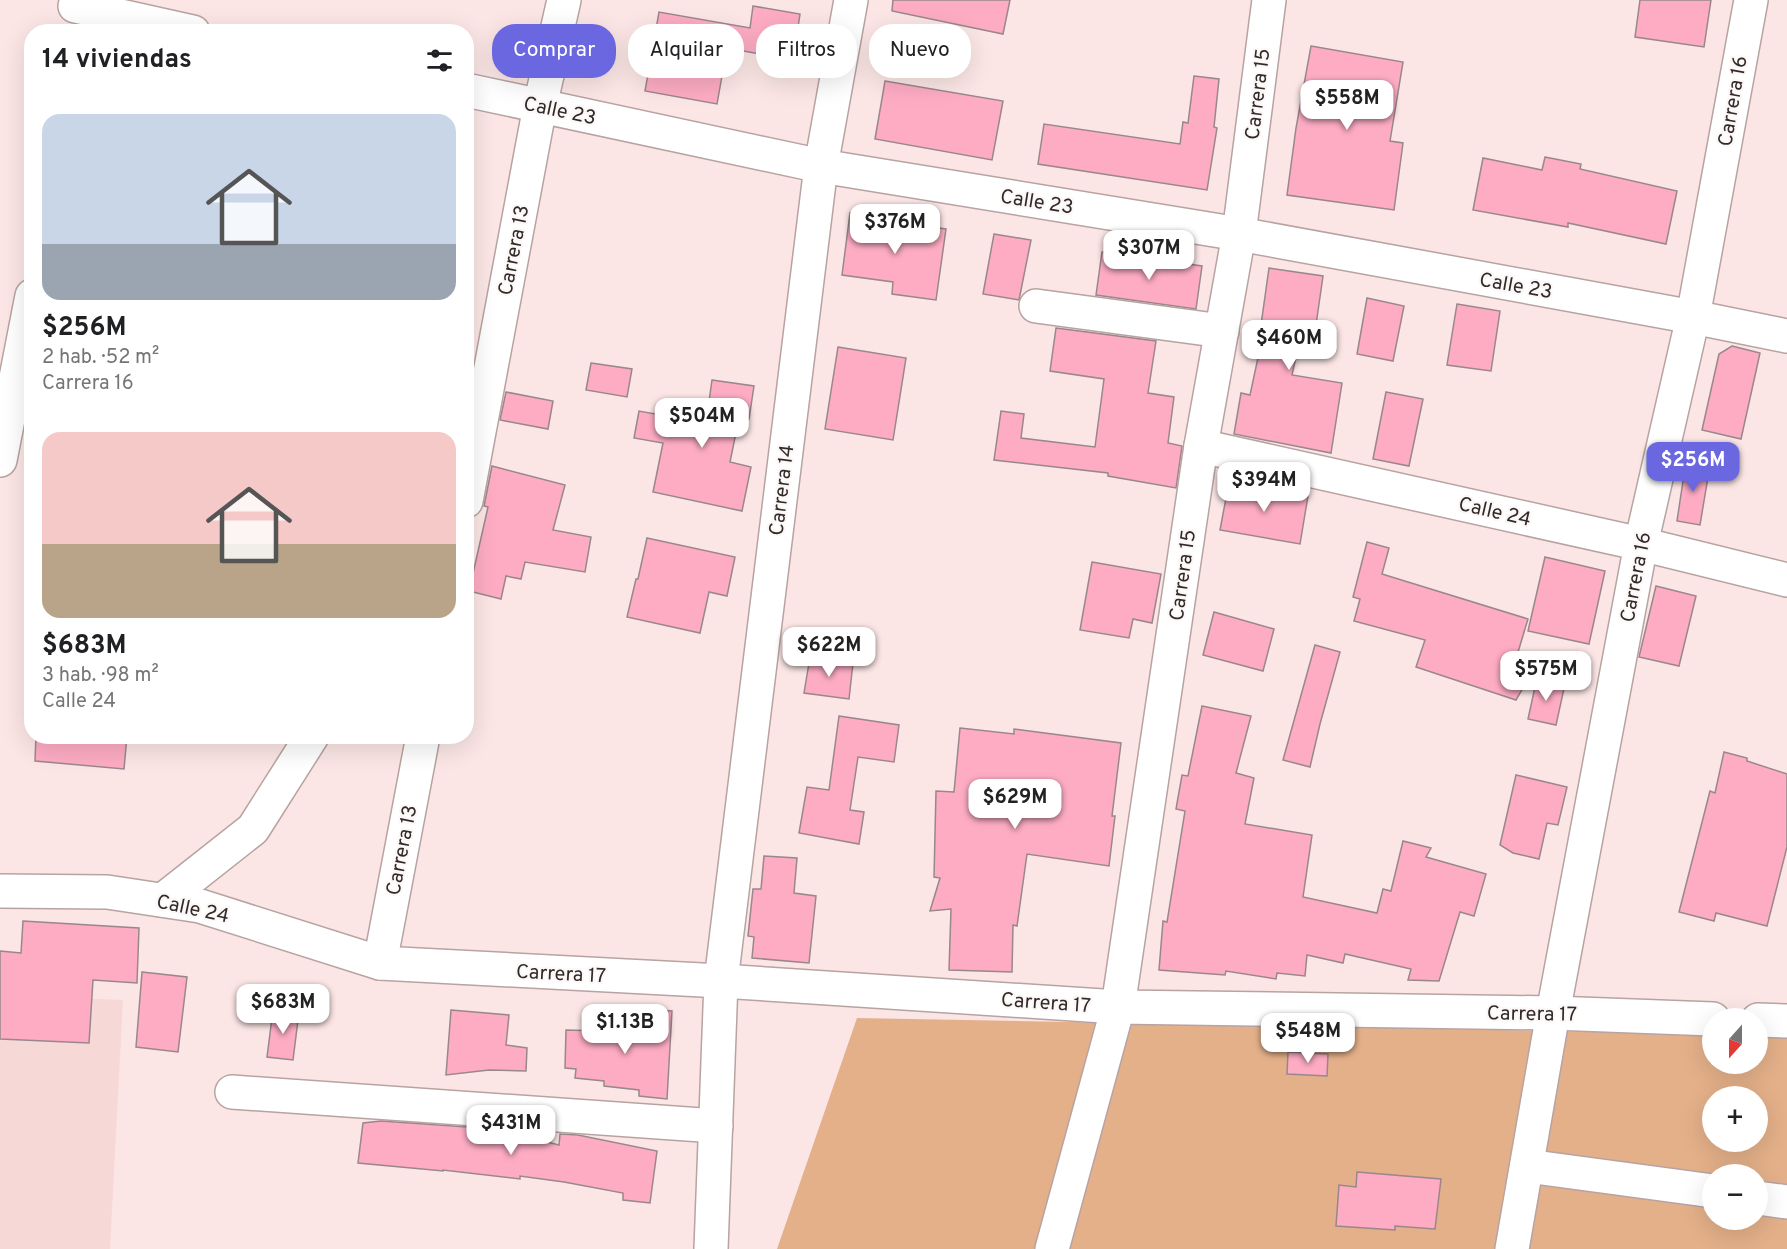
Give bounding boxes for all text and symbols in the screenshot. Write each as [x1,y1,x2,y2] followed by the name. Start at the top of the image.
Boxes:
[492,24,616,78] chip: Comprar
[628,24,744,78] chip: Alquilar
[756,24,857,78] chip: Filtros
[869,24,971,78] chip: Nuevo
[42,44,192,77] text: 14 viviendas
[423,44,456,77] icon: filters
[1240,47,1278,142] street label: Carrera 15
[1713,54,1755,149] street label: Carrera 16
[1305,80,1389,131] pin: $558M
[1314,86,1380,112] text: $558M
[521,92,598,132] street label: Calle 23
[195,153,303,261] icon: home
[998,184,1075,222] street label: Calle 23
[493,203,536,298] street label: Carrera 13
[853,204,937,255] pin: $376M
[864,210,926,236] text: $376M
[1107,230,1191,281] pin: $307M
[1117,236,1181,262] text: $307M
[1477,268,1554,306] street label: Calle 23
[42,312,127,345] text: $256M
[1247,320,1331,371] pin: $460M
[1256,326,1322,352] text: $460M
[42,345,159,371] text: 2 hab. · 52 m²
[42,371,134,397] text: Carrera 16
[660,398,744,449] pin: $504M
[669,404,735,430] text: $504M
[1651,442,1735,493] pin: $256M
[764,443,801,537] street label: Carrera 14
[1661,448,1726,474] text: $256M
[1222,462,1306,513] pin: $394M
[1231,468,1297,494] text: $394M
[195,471,303,579] icon: home
[1456,492,1533,534] street label: Calle 24
[1165,528,1203,623] street label: Carrera 15
[1615,530,1658,625] street label: Carrera 16
[787,627,871,678] pin: $622M
[42,630,127,663] text: $683M
[796,633,862,659] text: $622M
[1504,651,1588,702] pin: $575M
[1514,657,1578,683] text: $575M
[42,663,159,689] text: 3 hab. · 98 m²
[42,689,116,715] text: Calle 24
[973,779,1057,830] pin: $629M
[982,785,1048,811] text: $629M
[381,803,424,898] street label: Carrera 13
[154,890,231,930] street label: Calle 24
[515,960,607,990] street label: Carrera 17
[241,984,325,1035] pin: $683M
[1000,988,1092,1020] street label: Carrera 17
[250,990,316,1016] text: $683M
[1487,1001,1577,1029] street label: Carrera 17
[576,1004,674,1055] pin: $1.13B
[1702,1008,1768,1074] north arrow
[1702,1008,1768,1230] map controls
[596,1010,654,1036] text: $1.13B
[1266,1013,1350,1064] pin: $548M
[1275,1019,1341,1045] text: $548M
[1702,1086,1768,1152] button: +
[469,1105,553,1156] pin: $431M
[480,1111,542,1137] text: $431M
[1702,1164,1768,1230] button: −

